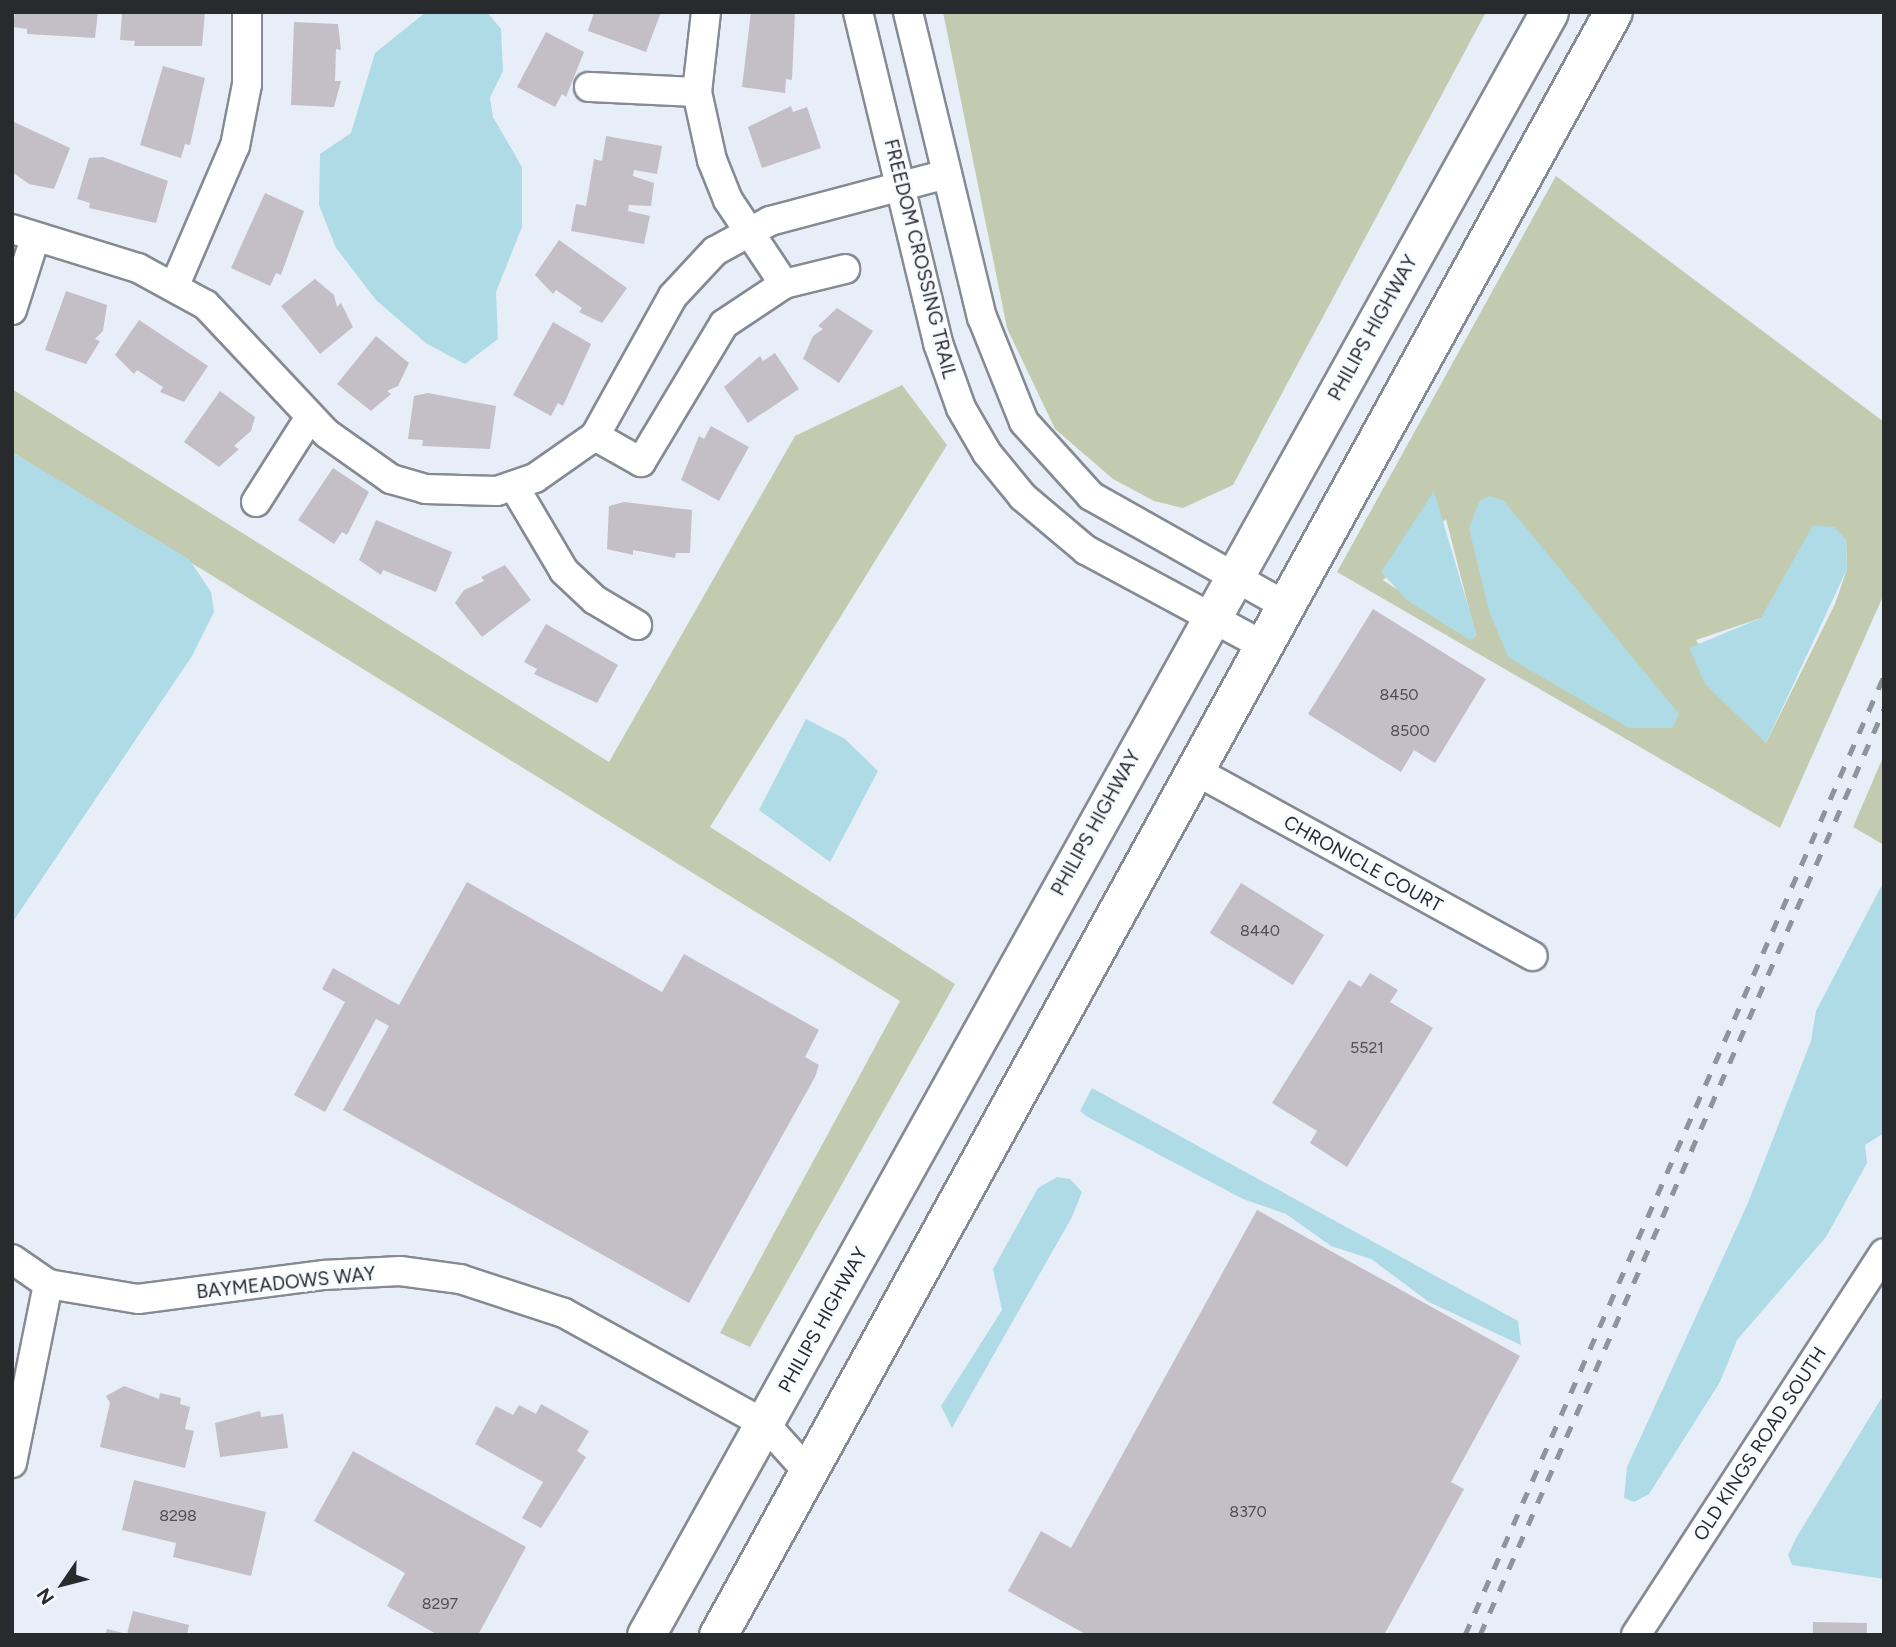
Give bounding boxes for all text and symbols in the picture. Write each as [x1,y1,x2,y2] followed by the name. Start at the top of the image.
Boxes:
[879,137,961,381] street label: FREEDOM CROSSING TRAIL
[1324,251,1422,405] street label: PHILIPS HIGHWAY
[1379,685,1419,705] house number: 8450
[1390,721,1430,741] house number: 8500
[1047,746,1145,900] street label: PHILIPS HIGHWAY
[1280,811,1446,917] street label: CHRONICLE COURT
[1240,921,1280,941] house number: 8440
[1350,1038,1384,1058] house number: 5521
[774,1243,872,1397] street label: PHILIPS HIGHWAY
[195,1262,377,1304] street label: BAYMEADOWS WAY
[1689,1343,1831,1545] street label: OLD KINGS ROAD SOUTH
[1229,1502,1267,1522] house number: 8370
[159,1506,197,1526] house number: 8298
[28,1549,98,1619] north arrow
[32,1584,59,1609] text: N
[422,1594,458,1614] house number: 8297

